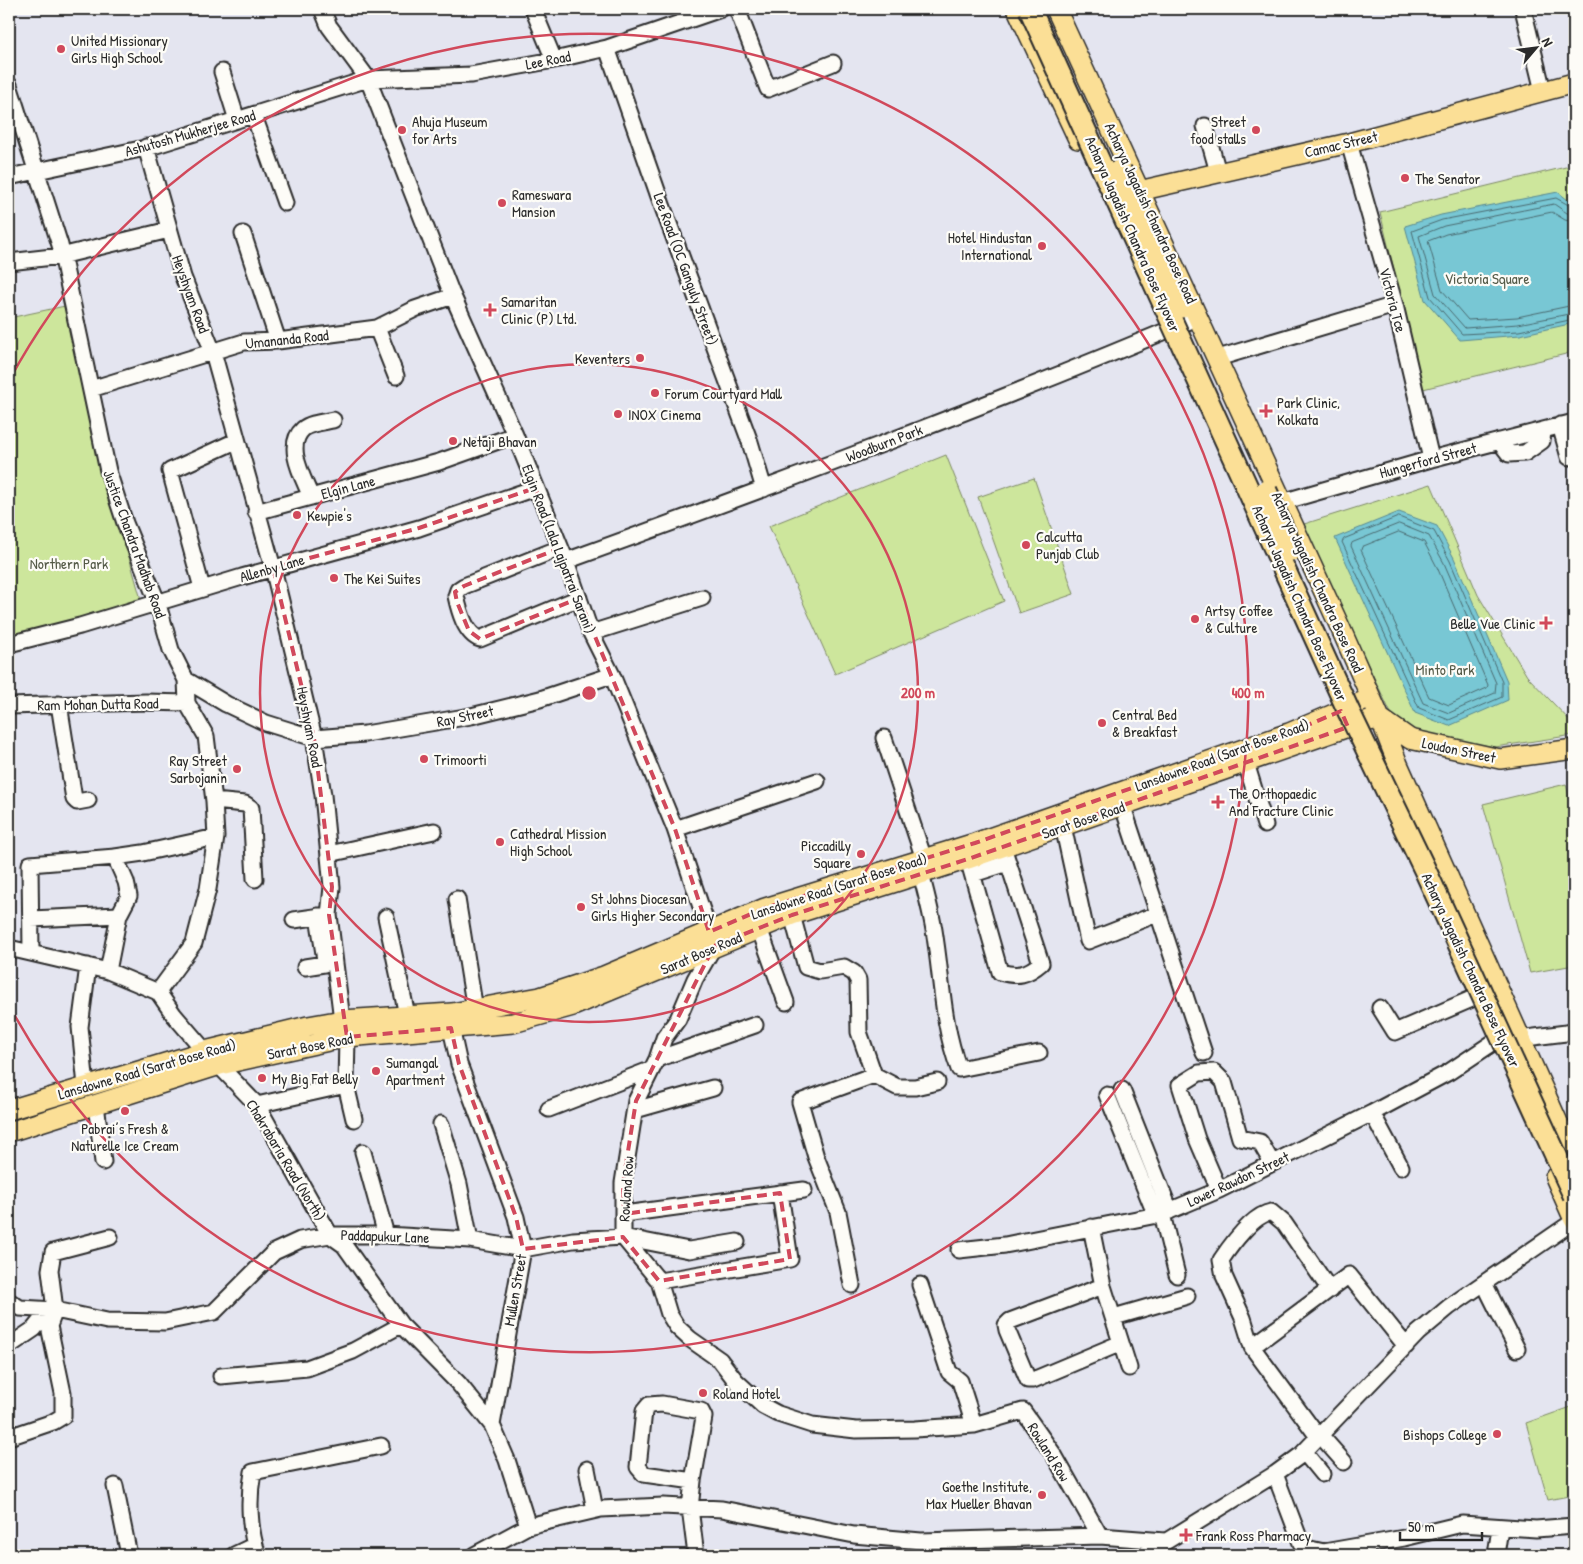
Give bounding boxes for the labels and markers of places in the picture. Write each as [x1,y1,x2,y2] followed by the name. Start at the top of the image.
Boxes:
[71,30,168,68] place label: United Missionary Girls High School
[55,43,67,55] marker: United Missionary Girls High School
[412,111,487,149] place label: Ahuja Museum for Arts
[1190,111,1247,149] place label: Street food stalls
[396,124,408,136] marker: Ahuja Museum for Arts
[1250,124,1262,136] marker: Street food stalls
[1415,168,1480,189] place label: The Senator
[1399,172,1411,184] marker: The Senator
[512,184,571,222] place label: Rameswara Mansion
[496,197,508,209] marker: Rameswara Mansion
[948,227,1032,265] place label: Hotel Hindustan International
[1036,240,1048,252] marker: Hotel Hindustan International
[501,291,577,329] place label: Samaritan Clinic (P) Ltd.
[483,303,497,317] marker: Samaritan Clinic (P) Ltd.
[575,348,630,369] place label: Keventers
[634,352,646,364] marker: Keventers
[664,383,782,404] place label: Forum Courtyard Mall
[649,387,661,399] marker: Forum Courtyard Mall
[1277,392,1340,430] place label: Park Clinic, Kolkata
[628,404,701,425] place label: INOX Cinema
[1259,404,1273,418] marker: Park Clinic, Kolkata
[612,408,624,420] marker: INOX Cinema
[463,431,537,452] place label: Netaji Bhavan
[447,435,459,447] marker: Netaji Bhavan
[307,505,352,526] place label: Kewpie's
[291,509,303,521] marker: Kewpie's
[1036,526,1099,564] place label: Calcutta Punjab Club
[1020,539,1032,551] marker: Calcutta Punjab Club
[344,568,421,589] place label: The Kei Suites
[328,572,340,584] marker: The Kei Suites
[1205,600,1273,638] place label: Artsy Coffee & Culture
[1189,613,1201,625] marker: Artsy Coffee & Culture
[1450,613,1535,634] place label: Belle Vue Clinic
[1539,616,1553,630] marker: Belle Vue Clinic
[580,684,598,702] centre of rings
[1112,704,1178,742] place label: Central Bed & Breakfast
[1096,717,1108,729] marker: Central Bed & Breakfast
[434,749,487,770] place label: Trimoorti
[170,750,228,788] place label: Ray Street Sarbojanin
[418,753,430,765] marker: Trimoorti
[231,763,243,775] marker: Ray Street Sarbojanin
[1229,783,1334,821] place label: The Orthopaedic And Fracture Clinic
[1211,795,1225,809] marker: The Orthopaedic And Fracture Clinic
[510,823,607,861] place label: Cathedral Mission High School
[801,835,851,873] place label: Piccadilly Square
[494,836,506,848] marker: Cathedral Mission High School
[855,848,867,860] marker: Piccadilly Square
[591,888,714,926] place label: St Johns Diocesan Girls Higher Secondary
[575,901,587,913] marker: St Johns Diocesan Girls Higher Secondary
[386,1052,446,1090] place label: Sumangal Apartment
[370,1065,382,1077] marker: Sumangal Apartment
[272,1068,358,1089] place label: My Big Fat Belly
[256,1072,268,1084] marker: My Big Fat Belly
[119,1105,131,1117] marker: Pabrai’s Fresh & Naturelle Ice Cream
[71,1118,179,1156] place label: Pabrai’s Fresh & Naturelle Ice Cream
[713,1383,780,1404] place label: Roland Hotel
[697,1387,709,1399] marker: Roland Hotel
[1403,1424,1487,1445] place label: Bishops College
[1491,1428,1503,1440] marker: Bishops College
[926,1476,1032,1514] place label: Goethe Institute, Max Mueller Bhavan
[1036,1489,1048,1501] marker: Goethe Institute, Max Mueller Bhavan
[1195,1525,1311,1546] place label: Frank Ross Pharmacy
[1180,1529,1192,1541] marker: Frank Ross Pharmacy

